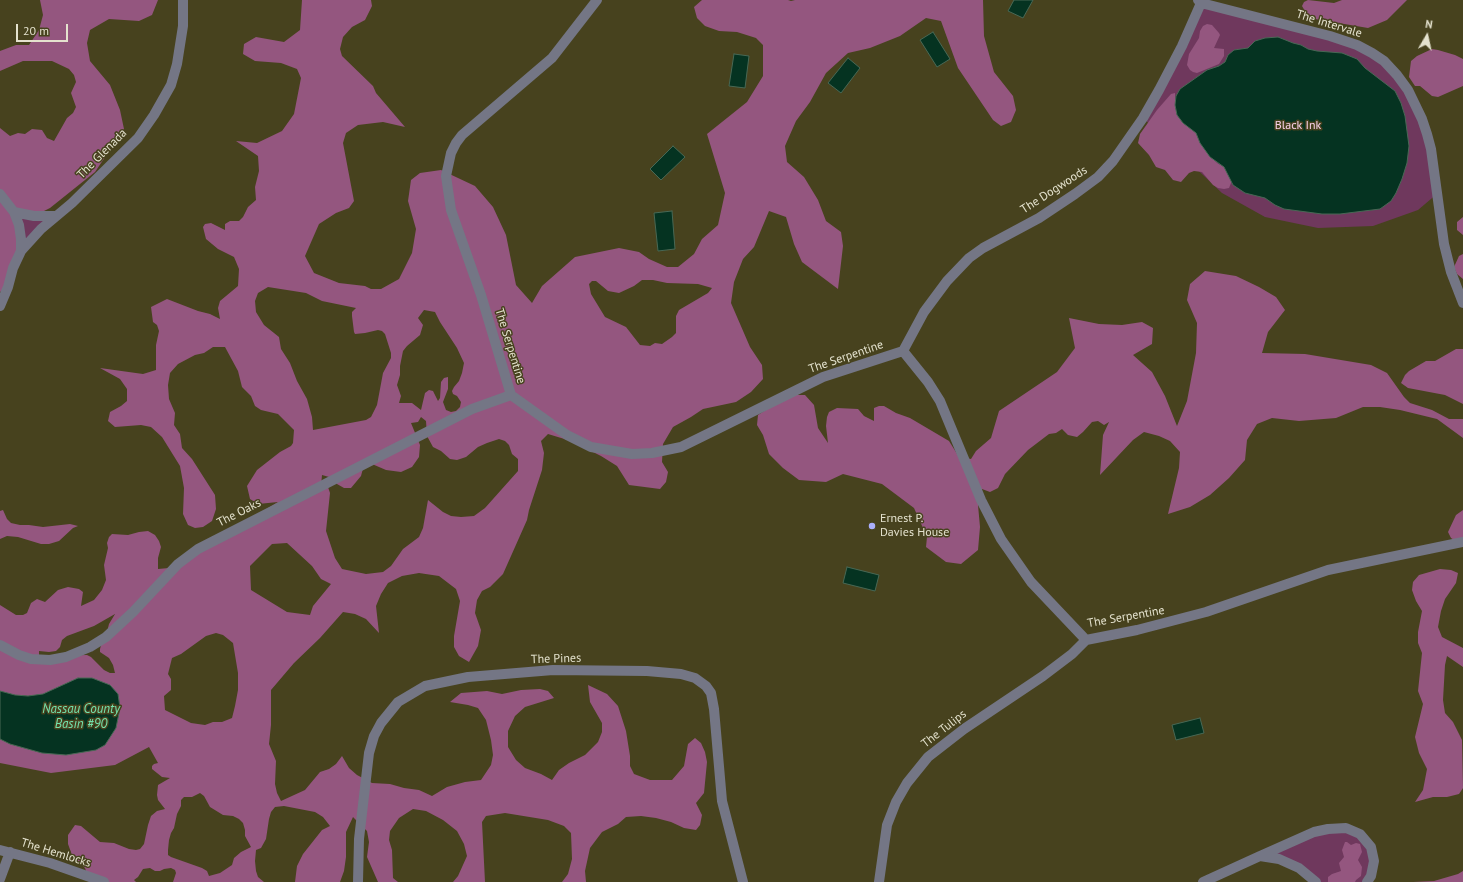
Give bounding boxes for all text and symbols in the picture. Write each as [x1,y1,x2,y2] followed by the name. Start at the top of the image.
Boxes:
[1294,7,1364,41] street label: The Intervale
[18,16,70,42] scale bar
[1407,16,1447,56] north arrow
[1424,17,1434,32] text: N
[23,23,49,38] text: 20 m
[1275,119,1321,133] park label: Black Ink
[74,126,130,182] street label: The Glenada
[1018,163,1090,217] street label: The Dogwoods
[492,307,528,385] street label: The Serpentine
[807,337,885,377] street label: The Serpentine
[215,496,263,530] street label: The Oaks
[880,512,949,540] place label: Ernest P. Davies House
[867,521,877,531] marker: Ernest P. Davies House
[1086,603,1166,631] street label: The Serpentine
[531,651,581,667] street label: The Pines
[42,701,120,732] water label: Nassau County Basin #90
[919,707,969,751] street label: The Tulips
[19,836,93,870] street label: The Hemlocks

